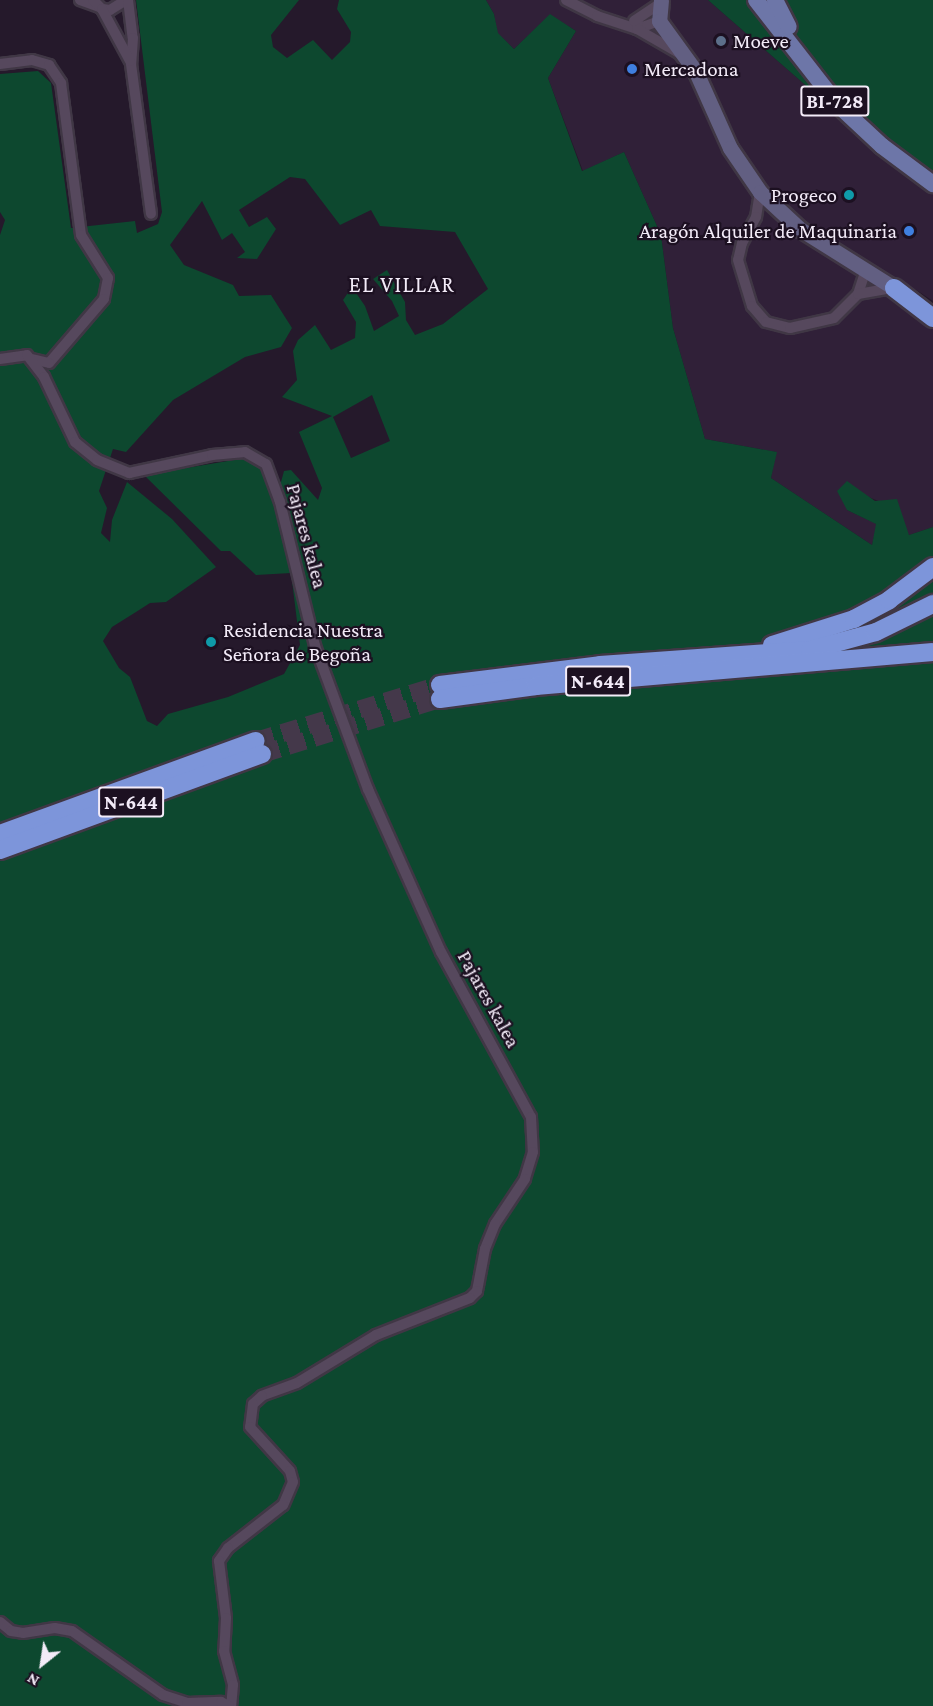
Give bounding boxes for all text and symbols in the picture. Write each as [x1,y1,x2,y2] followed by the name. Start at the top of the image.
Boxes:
[733,28,789,54] place label: Moeve
[714,34,728,48] marker: Moeve
[644,56,739,82] place label: Mercadona
[625,62,639,76] marker: Mercadona
[799,84,871,118] road number: BI-728
[771,182,837,208] place label: Progeco
[842,188,856,202] marker: Progeco
[639,218,897,244] place label: Aragón Alquiler de Maquinaria
[902,224,916,238] marker: Aragón Alquiler de Maquinaria
[349,272,455,298] district label: EL VILLAR
[281,481,333,591] street label: Pajares kalea
[223,617,383,667] place label: Residencia Nuestra Señora de Begoña
[204,635,218,649] marker: Residencia Nuestra Señora de Begoña
[565,664,631,698] road number: N-644
[98,785,164,819] road number: N-644
[452,946,526,1052] street label: Pajares kalea
[12,1634,72,1694] north arrow
[24,1670,42,1690] text: N

